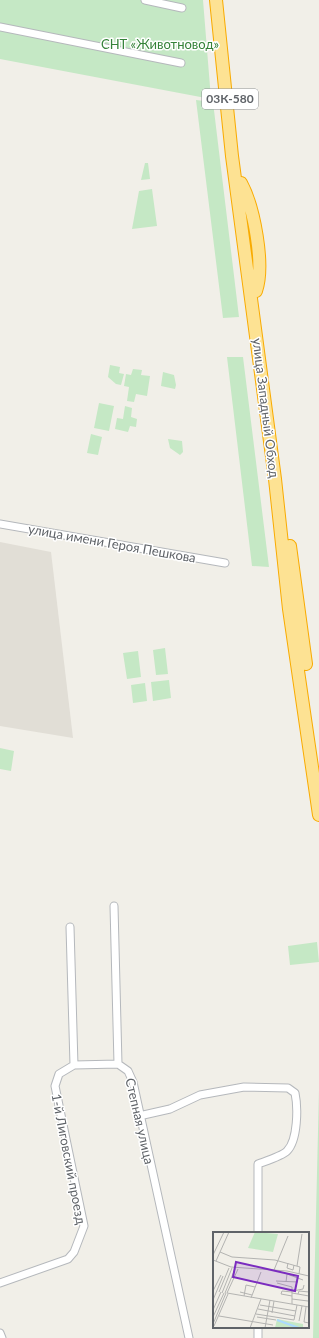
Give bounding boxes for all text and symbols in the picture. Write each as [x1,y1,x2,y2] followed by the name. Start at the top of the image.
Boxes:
[101,36,219,52] park label: СНТ «Животновод»
[202,89,258,109] road number: 03К-580
[249,337,283,479] street label: улица Западный Обход
[27,520,197,566] street label: улица имени Героя Пешкова
[122,1076,158,1166] street label: Степная улица
[48,1092,90,1226] street label: 1-й Лиговский проезд
[213,1232,309,1328] inset map

